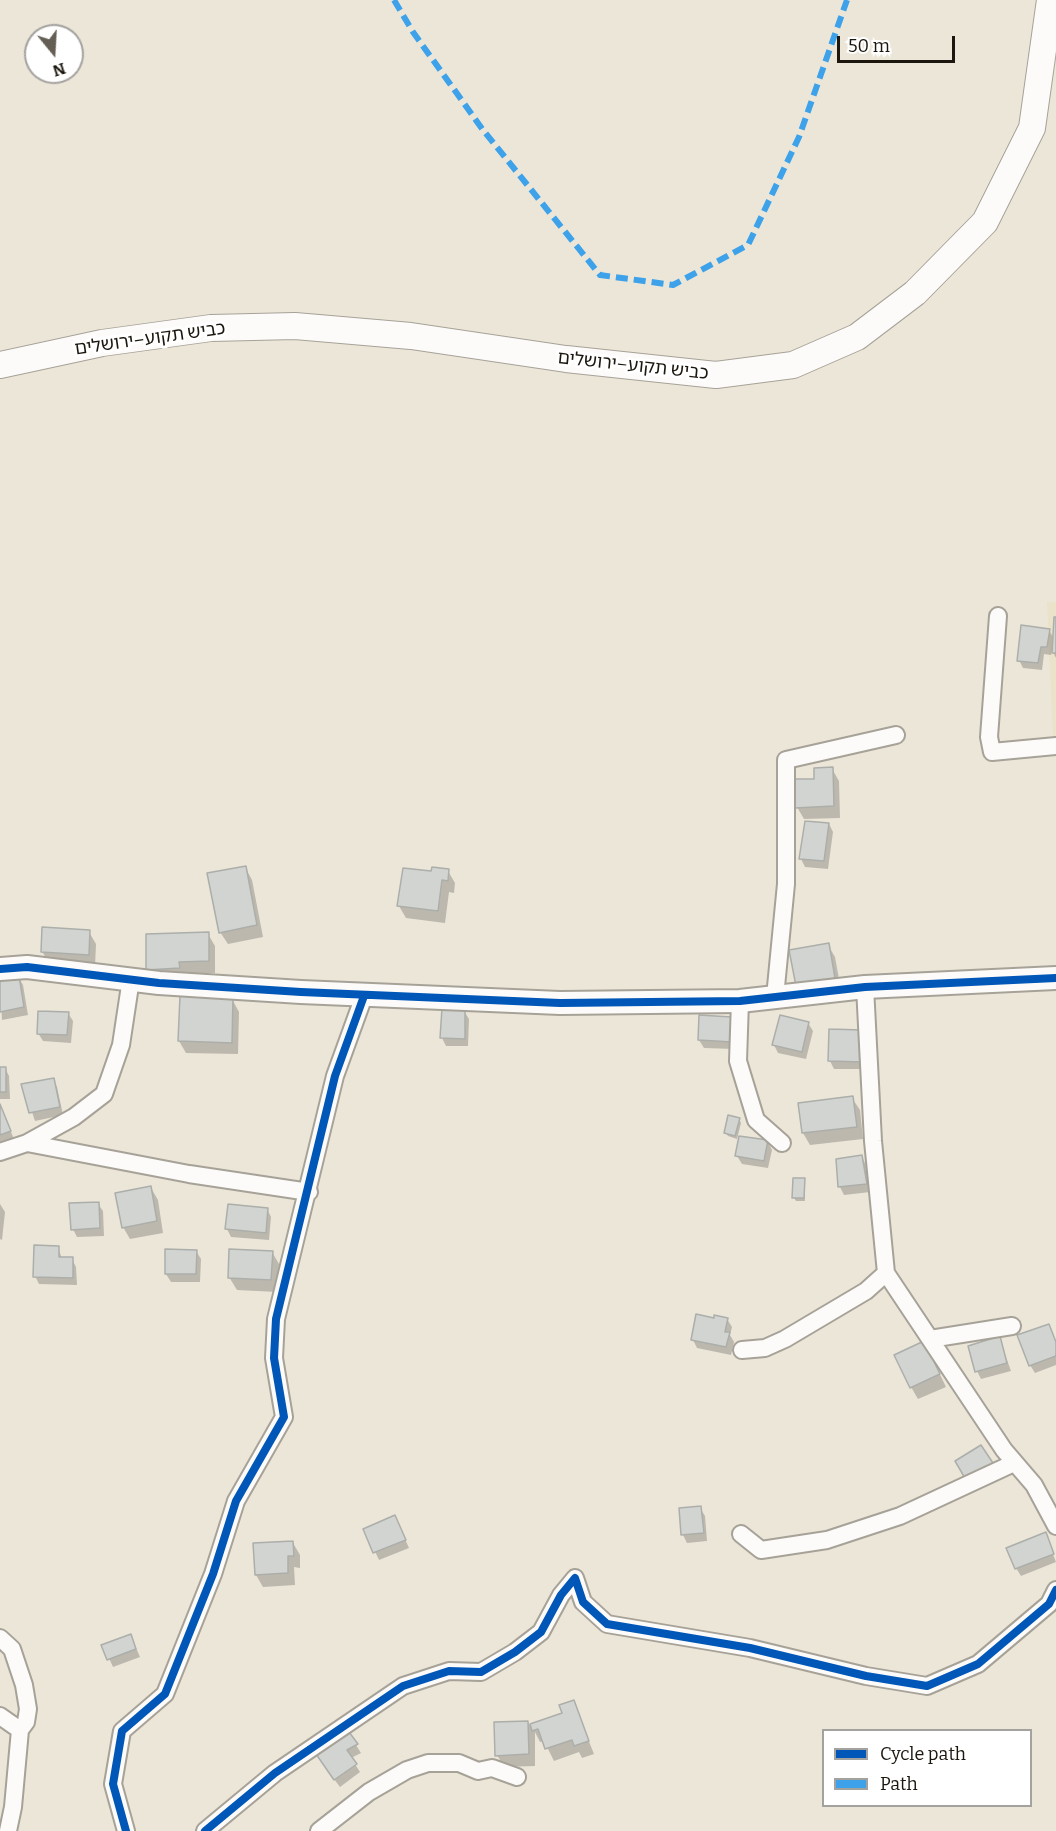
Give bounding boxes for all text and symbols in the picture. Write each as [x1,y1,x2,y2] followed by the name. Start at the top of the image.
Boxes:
[24,24,84,84] north arrow
[840,24,958,62] scale bar
[848,35,890,57] text: 50 m
[50,59,68,81] text: N
[73,318,227,360] street label: כביש תקוע–ירושלים
[556,347,710,385] street label: כביש תקוע–ירושלים
[822,1729,1032,1807] legend
[880,1743,966,1765] text: Cycle path
[880,1773,918,1795] text: Path

